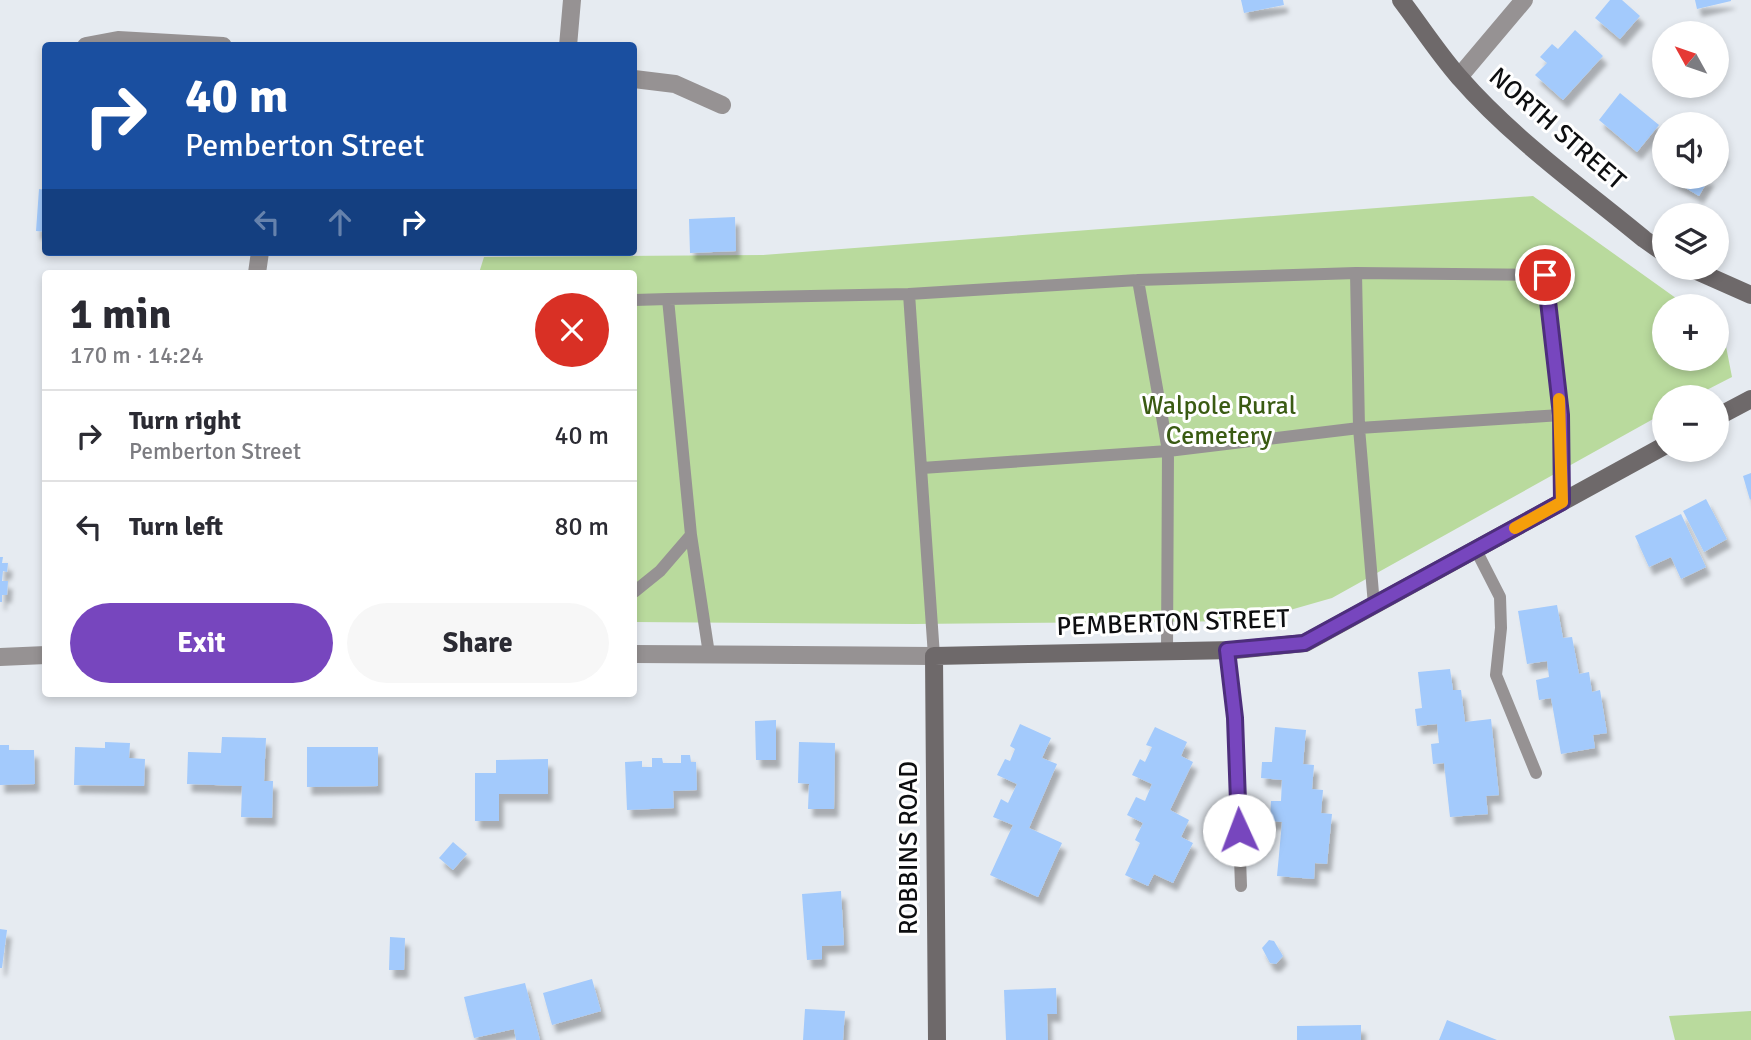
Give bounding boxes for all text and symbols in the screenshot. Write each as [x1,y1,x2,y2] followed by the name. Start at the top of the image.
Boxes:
[1652,21,1729,98] north arrow
[1652,21,1729,462] map controls
[1482,61,1632,197] street label: NORTH STREET
[185,66,288,126] text: 40 m
[70,70,161,161] icon: right
[1652,112,1729,189] button: sound
[185,126,425,165] text: Pemberton Street
[248,203,286,241] icon: left
[321,203,359,241] icon: ahead
[394,203,432,241] icon: right
[1652,203,1729,280] button: layers
[1515,245,1575,305] pin
[1526,256,1564,294] icon: arrive
[70,289,171,340] text: 1 min
[535,293,609,367] button: close
[1652,294,1729,371] button: +
[70,341,204,370] text: 170 m · 14:24
[1652,385,1729,462] button: −
[1142,390,1296,452] park label: Walpole Rural Cemetery
[129,405,241,437] text: Turn right
[70,417,108,455] icon: right
[554,420,609,452] text: 40 m
[129,437,301,466] text: Pemberton Street
[70,508,108,546] icon: left
[129,511,223,543] text: Turn left
[554,511,609,543] text: 80 m
[70,603,333,683] button: Exit
[347,603,609,683] button: Share
[1056,603,1290,643] street label: PEMBERTON STREET
[893,761,925,935] street label: ROBBINS ROAD
[1202,793,1276,867] position arrow

